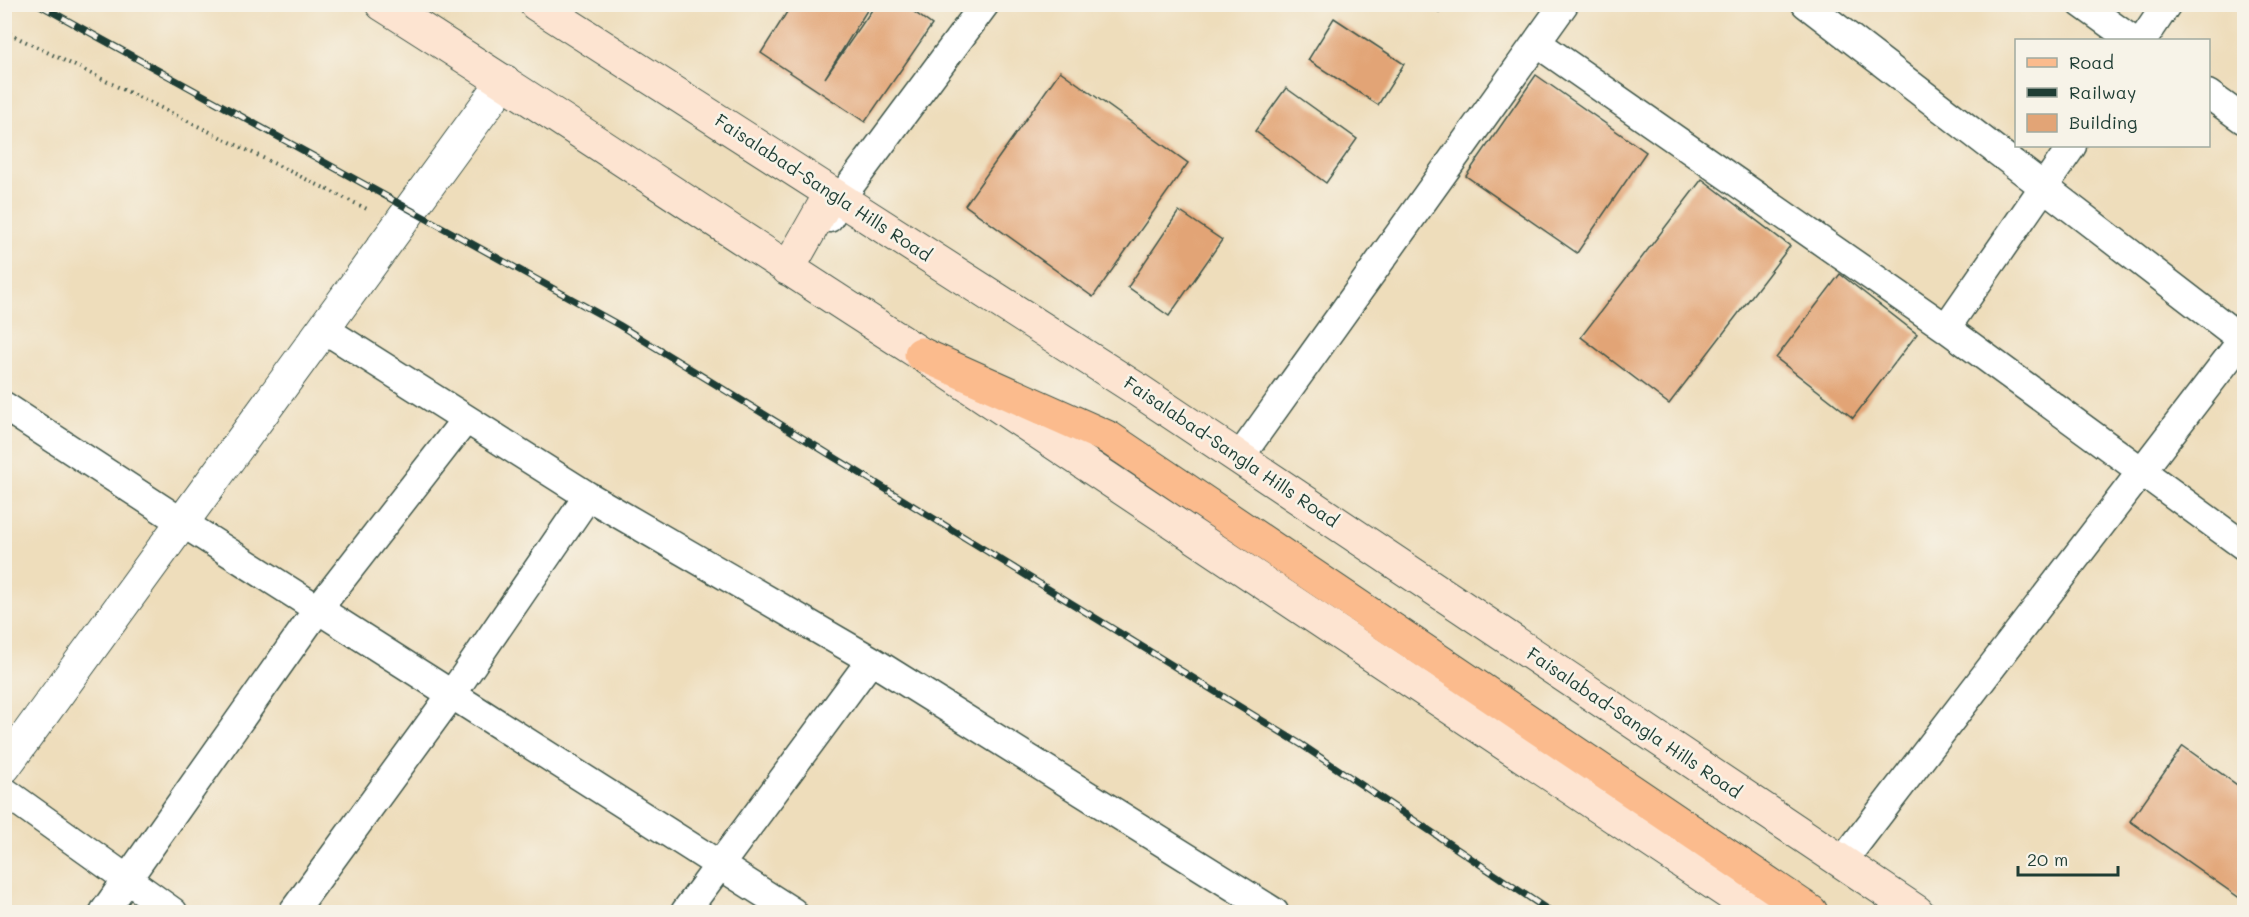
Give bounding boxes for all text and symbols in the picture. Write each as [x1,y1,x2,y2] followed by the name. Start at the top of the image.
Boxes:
[2015,39,2210,147] legend
[2069,50,2114,74] text: Road
[2069,80,2136,104] text: Railway
[710,108,937,266] street label: Faisalabad-Sangla Hills Road
[2069,110,2137,134] text: Building
[1120,370,1344,532] street label: Faisalabad-Sangla Hills Road
[1523,641,1747,803] street label: Faisalabad-Sangla Hills Road
[2018,839,2118,877] scale bar
[2027,847,2068,871] text: 20 m

